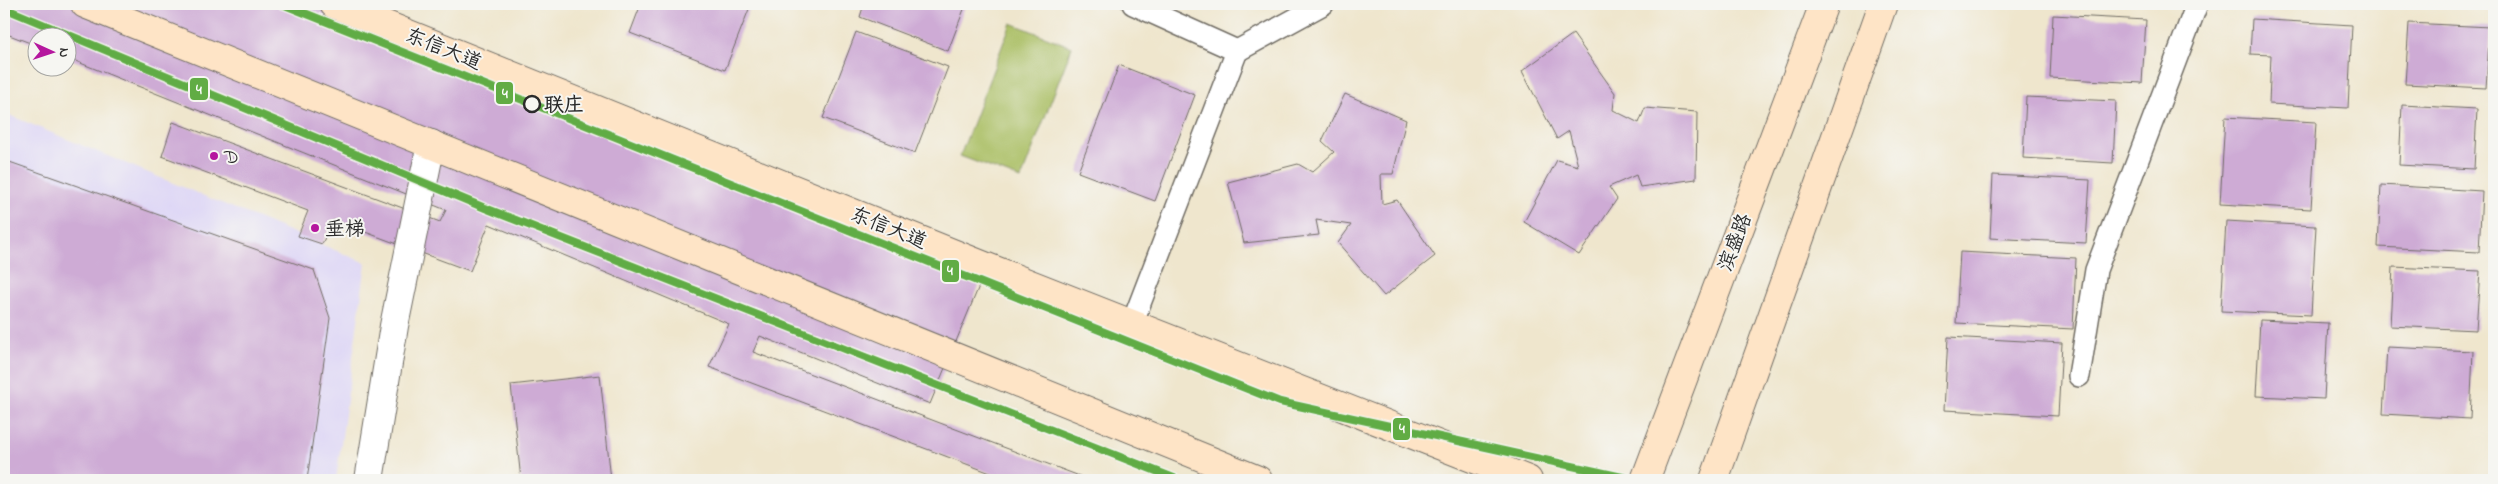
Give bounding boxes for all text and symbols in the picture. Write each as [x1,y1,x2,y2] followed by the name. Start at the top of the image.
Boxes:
[401,22,486,79] street label: 东信大道
[28,28,78,78] north arrow
[53,47,74,58] text: N
[189,77,209,101] line badge: 4
[195,80,202,101] text: 4
[495,81,514,105] line badge: 4
[501,84,508,105] text: 4
[544,92,584,121] place label: 联庄
[523,95,541,113] marker: 联庄
[223,144,239,173] place label: D
[208,150,220,162] marker: D
[846,201,931,258] street label: 东信大道
[1712,209,1761,276] street label: 滨盛路
[325,216,365,245] place label: 垂梯
[309,222,321,234] marker: 垂梯
[941,259,960,283] line badge: 4
[946,261,953,282] text: 4
[1392,417,1411,441] line badge: 4
[1398,419,1405,440] text: 4

